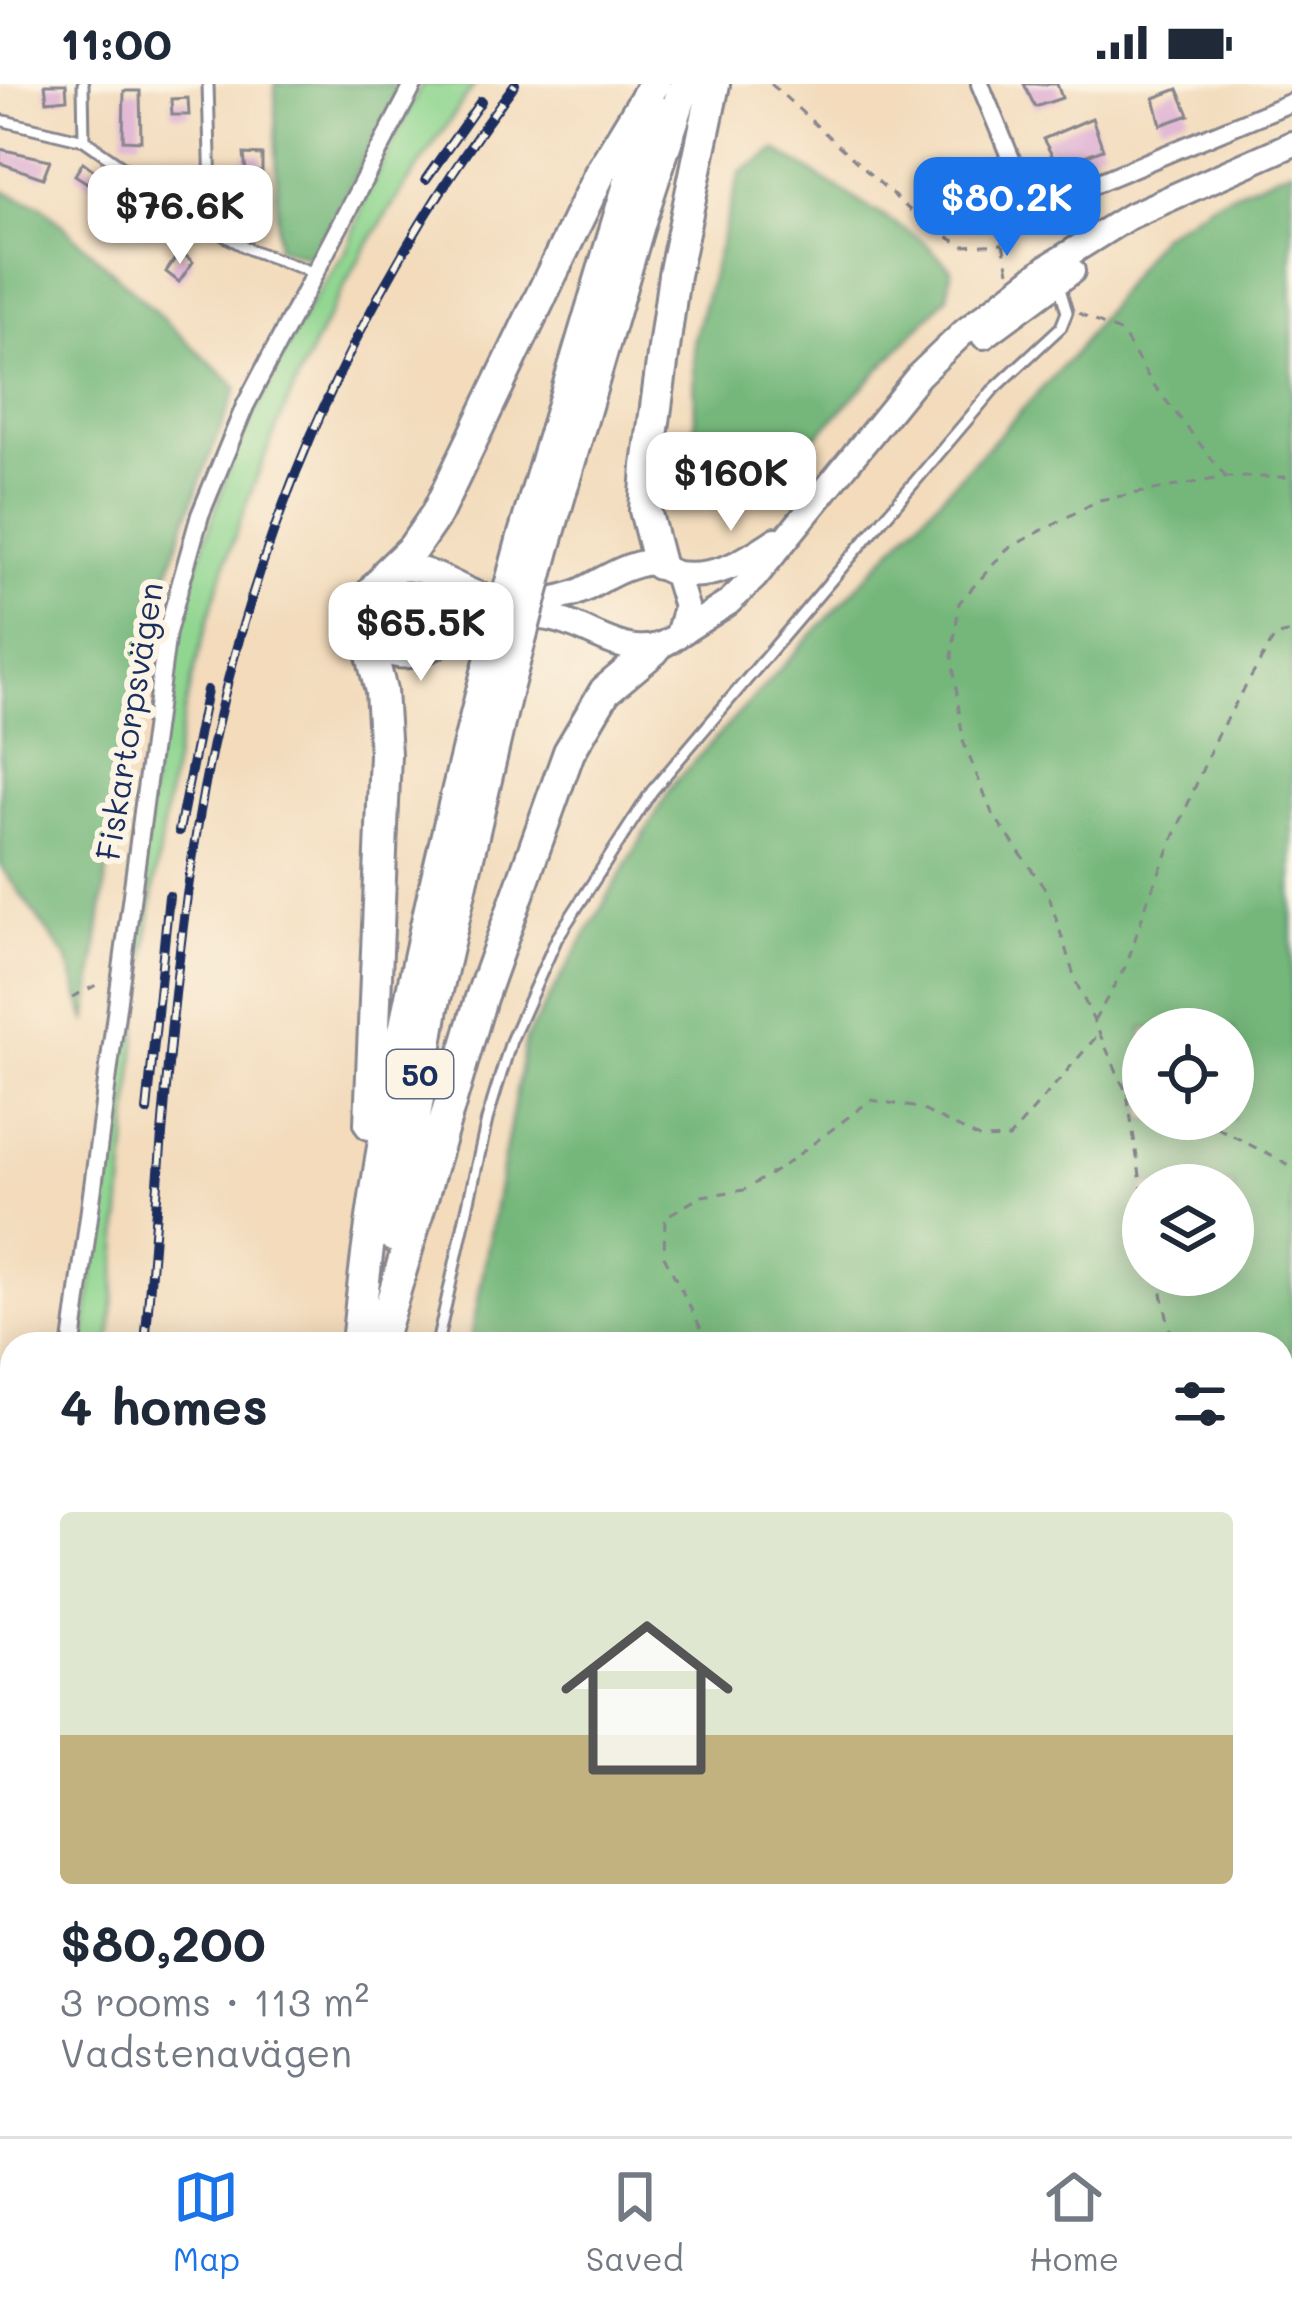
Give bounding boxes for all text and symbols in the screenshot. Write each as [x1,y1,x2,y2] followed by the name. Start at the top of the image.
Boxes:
[60,13,172,71] text: 11:00
[909,157,1105,259] pin: $80.2K
[82,165,278,267] pin: $76.6K
[941,170,1073,221] text: $80.2K
[115,178,245,229] text: $76.6K
[647,432,815,534] pin: $160K
[673,445,789,496] text: $160K
[85,579,171,863] street label: Fiskartorpsvägen
[323,582,519,684] pin: $65.5K
[356,595,486,646] text: $65.5K
[1122,1008,1254,1296] map controls
[1122,1008,1254,1140] button: locate
[387,1050,453,1098] road number: 50
[1122,1164,1254,1296] button: layers
[60,1371,268,1438] text: 4 homes
[1167,1371,1233,1437] icon: filters
[539,1590,755,1806] icon: home
[60,1908,266,1975] text: $80,200
[60,1975,369,2026] text: 3 rooms · 113 m²
[60,2026,352,2077] text: Vadstenavägen
[173,2164,240,2279] tab: Map
[586,2164,684,2279] tab: Saved
[1029,2164,1119,2279] tab: Home

